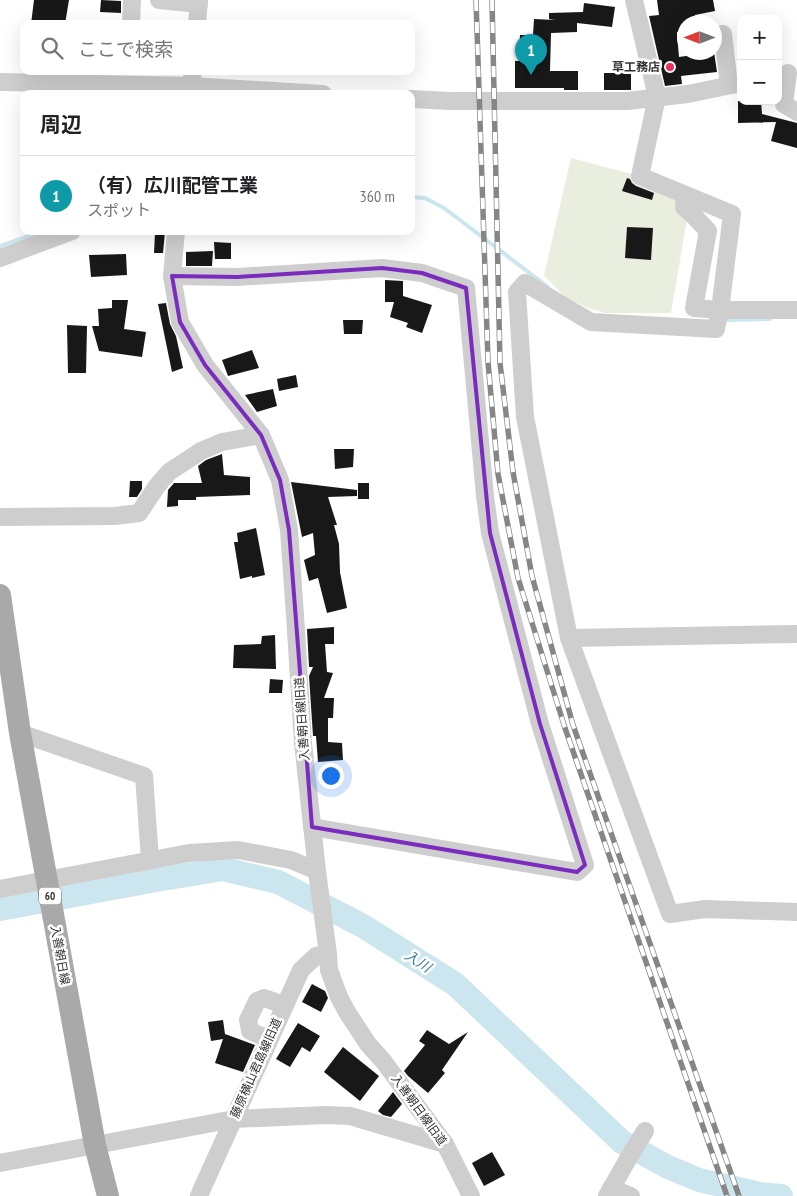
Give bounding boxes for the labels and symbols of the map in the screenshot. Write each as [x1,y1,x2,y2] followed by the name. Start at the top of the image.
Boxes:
[677,15,722,60] north arrow
[515,34,547,75] pin: 1
[612,59,660,74] place label: 草工務店
[664,61,676,73] marker: 草工務店
[291,677,312,761] street label: 入善朝日線旧道
[318,763,344,789] your location
[39,888,61,904] road number: 60
[48,924,73,986] street label: 入善朝日線
[401,946,436,977] water label: 入川
[227,1015,284,1120] street label: 藤原横山君島線旧道
[389,1071,450,1148] street label: 入善朝日線旧道

